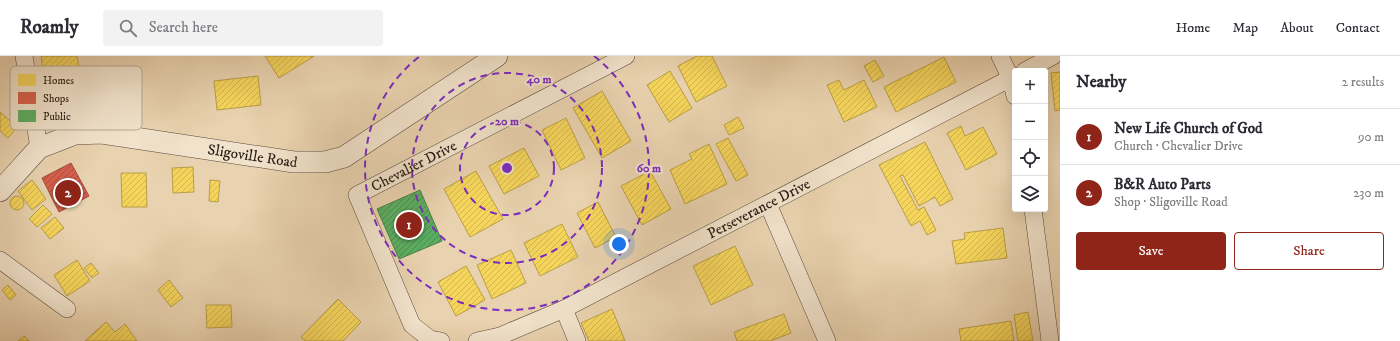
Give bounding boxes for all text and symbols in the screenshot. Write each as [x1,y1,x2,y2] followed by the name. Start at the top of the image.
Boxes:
[103,10,383,46] search box
[20,16,79,39] text: Roamly
[117,17,139,39] icon: search
[149,18,218,37] text: Search here
[1176,19,1210,37] text: Home
[1232,19,1258,37] text: Map
[1280,19,1314,37] text: About
[1336,19,1380,37] text: Contact
[10,66,142,130] legend
[1012,68,1048,212] map controls
[1012,68,1048,104] button: +
[1076,71,1126,93] text: Nearby
[526,72,551,87] text: 40 m
[43,74,74,88] text: Homes
[1342,74,1384,90] text: 2 results
[43,92,69,106] text: Shops
[1012,104,1048,140] button: −
[43,110,71,124] text: Public
[495,114,519,129] text: 20 m
[1114,119,1262,138] text: New Life Church of God
[1087,129,1091,145] text: 1
[1358,129,1384,145] text: 90 m
[368,136,460,196] street label: Chevalier Drive
[1114,138,1243,154] text: Church · Chevalier Drive
[206,140,299,172] street label: Sligoville Road
[1012,140,1048,176] button: locate
[500,161,514,175] centre of rings
[637,161,661,176] text: 60 m
[704,174,813,243] street label: Perseverance Drive
[1114,175,1211,194] text: B&R Auto Parts
[1012,176,1048,212] button: layers
[55,178,81,208] pin: 2
[1086,185,1092,201] text: 2
[1353,185,1384,201] text: 230 m
[1114,194,1228,210] text: Shop · Sligoville Road
[396,210,422,240] pin: 1
[1076,232,1226,270] button: Save
[1234,232,1384,270] button: Share
[609,234,629,254] your location

